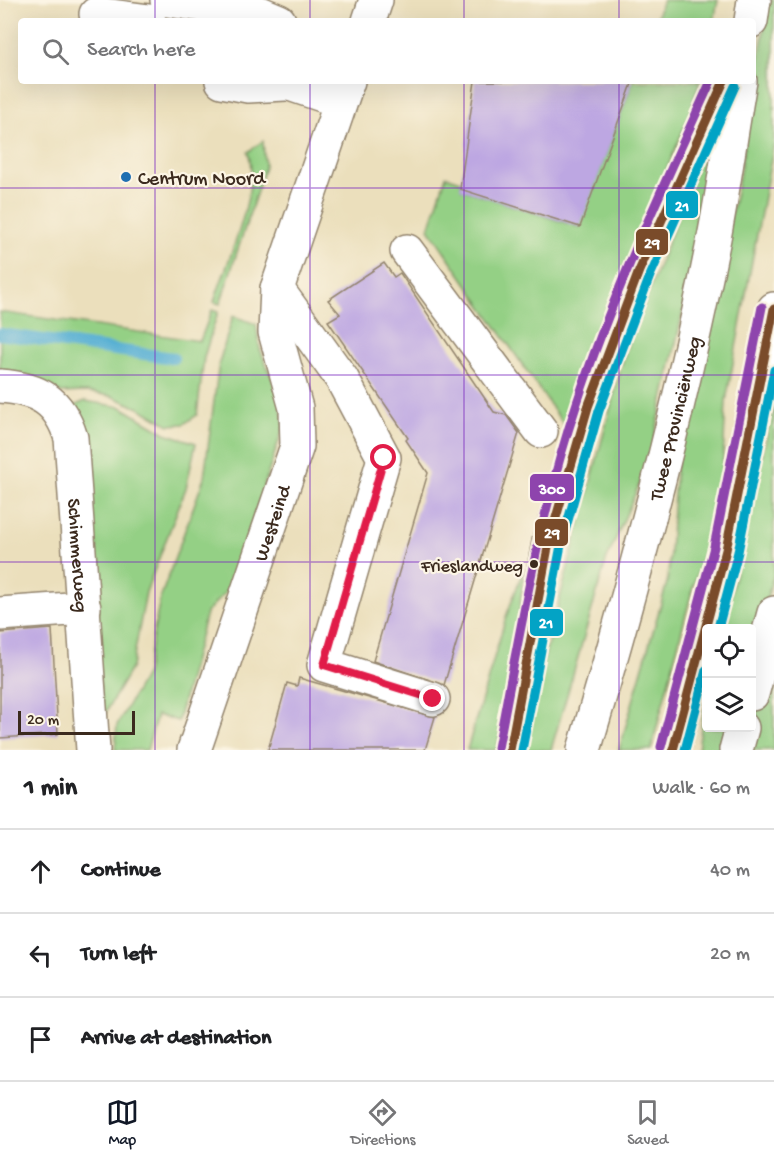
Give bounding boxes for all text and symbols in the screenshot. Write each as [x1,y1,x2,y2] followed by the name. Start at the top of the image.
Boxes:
[18,18,756,84] search box
[39,35,72,68] icon: search
[87,38,195,64] text: Search here
[138,169,267,192] place label: Centrum Noord
[119,170,133,184] marker: Centrum Noord
[665,190,699,219] line badge: 21
[675,199,689,218] text: 21
[635,228,669,256] line badge: 29
[644,236,660,255] text: 29
[646,335,708,504] street label: Twee Provinciënweg
[370,444,396,470] route start
[529,473,575,502] line badge: 300
[251,481,299,565] street label: Westeind
[538,482,565,501] text: 300
[60,498,91,613] street label: Schimmerweg
[534,518,569,547] line badge: 29
[544,526,560,545] text: 29
[420,557,523,578] place label: Frieslandweg
[528,558,540,570] marker: Frieslandweg
[529,608,564,637] line badge: 21
[539,616,553,635] text: 21
[702,624,756,732] map controls
[702,624,756,678] button: locate
[702,678,756,732] button: layers
[419,685,445,711] route end
[18,708,135,736] scale bar
[27,712,59,731] text: 20 m
[24,774,77,805] text: 1 min
[652,778,750,801] text: Walk · 60 m
[24,855,57,888] icon: ahead
[81,858,161,884] text: Continue
[710,860,750,883] text: 40 m
[24,939,57,972] icon: left
[81,942,155,968] text: Turn left
[710,944,750,967] text: 20 m
[24,1023,57,1056] icon: arrive
[81,1026,271,1052] text: Arrive at destination
[106,1096,139,1151] tab: Map
[350,1096,416,1151] tab: Directions
[627,1096,668,1151] tab: Saved

